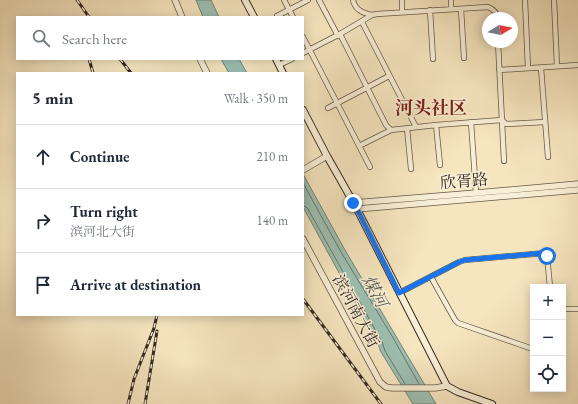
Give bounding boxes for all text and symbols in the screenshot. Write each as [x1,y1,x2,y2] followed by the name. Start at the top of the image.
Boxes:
[482,12,518,48] north arrow
[16,16,304,60] search box
[30,27,52,49] icon: search
[62,29,127,48] text: Search here
[32,87,73,109] text: 5 min
[224,90,288,107] text: Walk · 350 m
[395,96,467,119] district label: 河头社区
[32,146,54,168] icon: ahead
[70,147,130,166] text: Continue
[257,148,288,165] text: 210 m
[439,168,489,194] street label: 欣胥路
[344,194,362,212] route end
[70,202,138,221] text: Turn right
[32,210,54,232] icon: right
[257,212,288,229] text: 140 m
[70,223,135,240] text: 滨河北大街
[538,247,556,265] route start
[328,271,384,351] street label: 滨河南大街
[357,271,394,314] water label: 煤河
[32,274,54,296] icon: arrive
[70,275,201,294] text: Arrive at destination
[530,284,566,392] map controls
[530,284,566,320] button: +
[530,320,566,356] button: −
[530,356,566,392] button: locate

